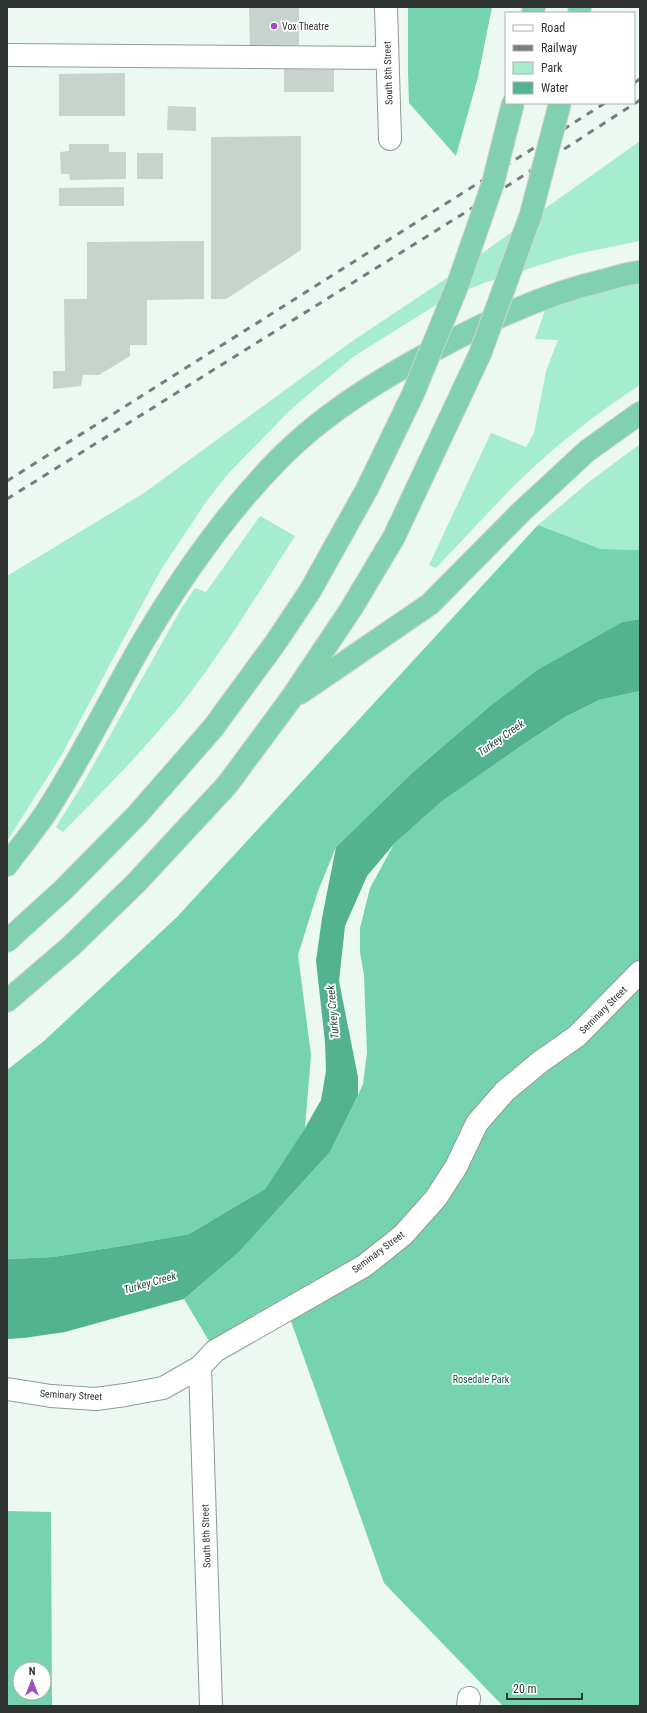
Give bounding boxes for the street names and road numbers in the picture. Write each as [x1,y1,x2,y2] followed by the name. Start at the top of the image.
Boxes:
[381,41,395,105] street label: South 8th Street
[577,984,629,1036] street label: Seminary Street
[350,1229,406,1275] street label: Seminary Street
[40,1388,102,1402] street label: Seminary Street
[199,1504,213,1568] street label: South 8th Street

